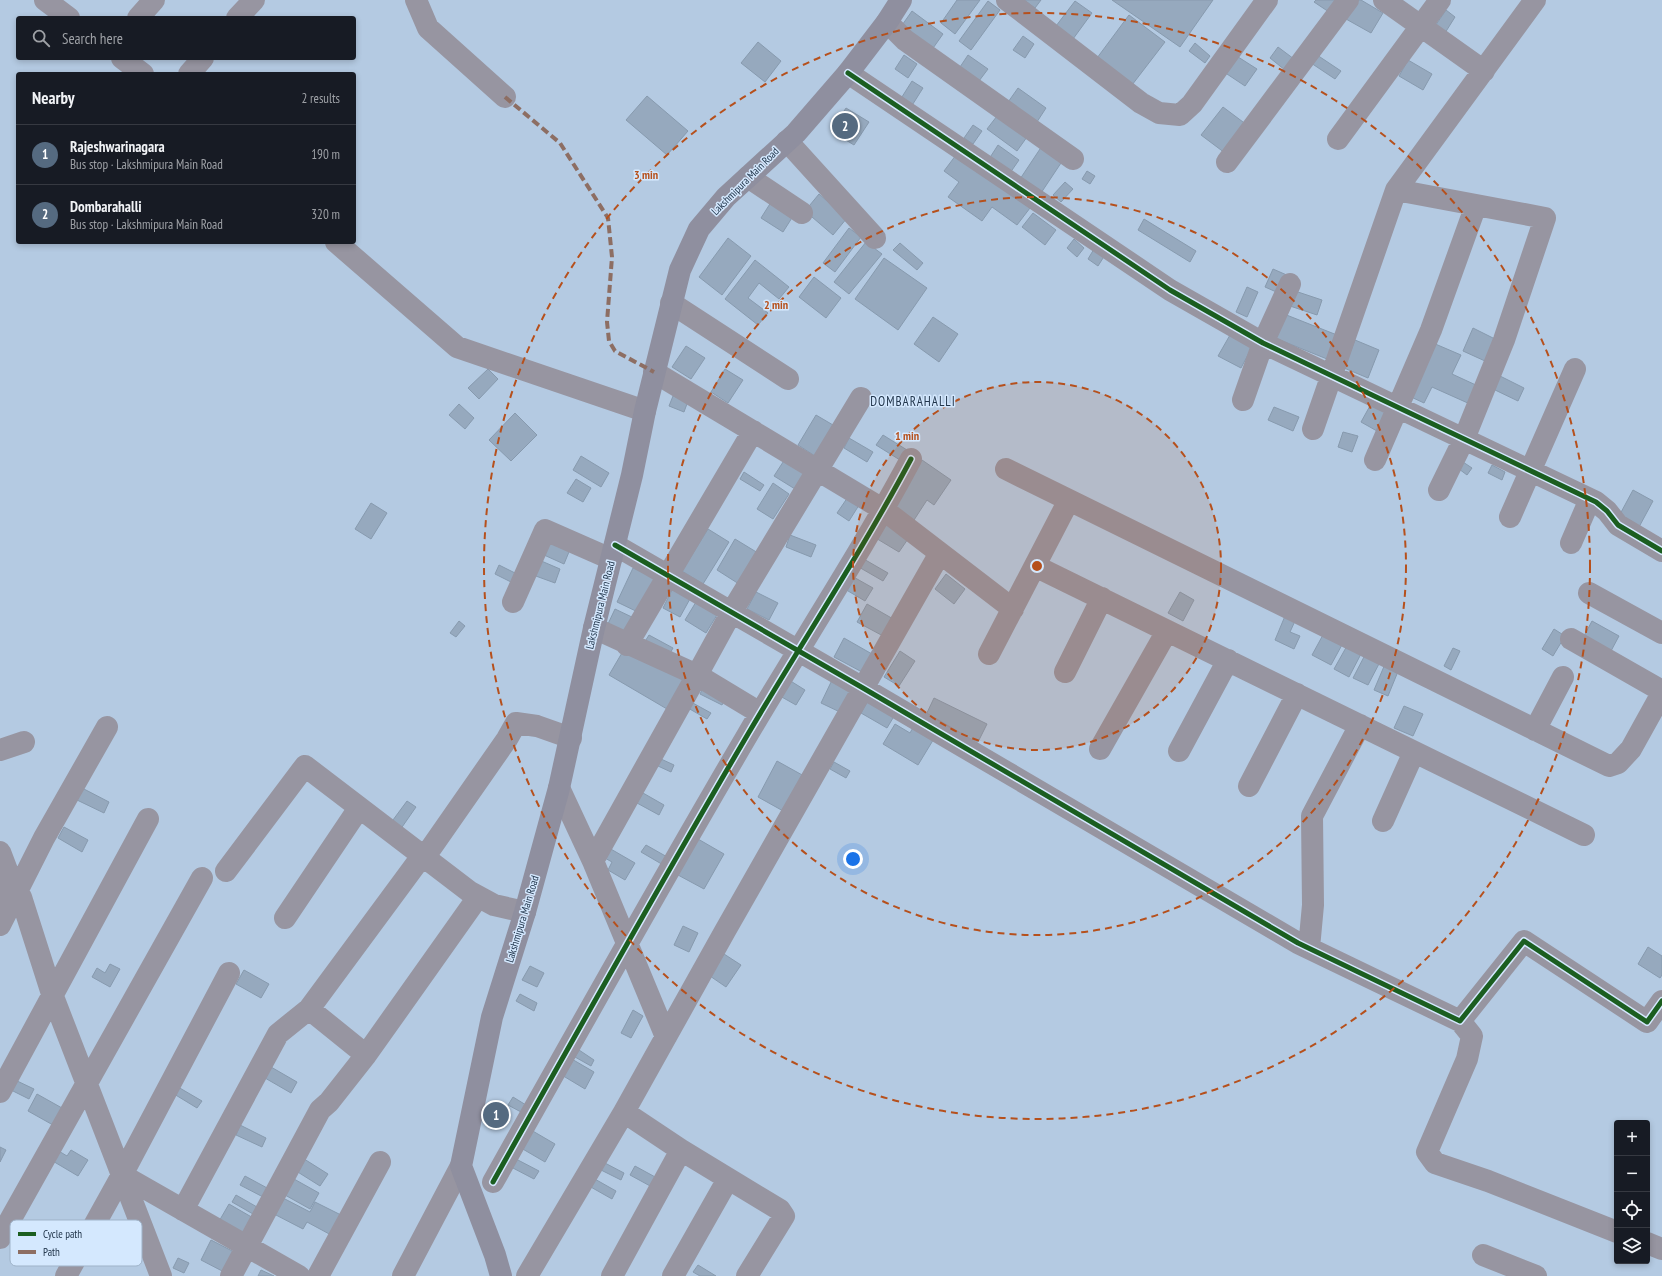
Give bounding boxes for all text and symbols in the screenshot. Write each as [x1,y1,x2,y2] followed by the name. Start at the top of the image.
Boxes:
[16,16,356,60] search box
[30,27,52,49] icon: search
[62,29,123,48] text: Search here
[32,87,75,109] text: Nearby
[301,90,340,107] text: 2 results
[832,111,858,141] pin: 2
[70,137,165,156] text: Rajeshwarinagara
[708,144,782,218] street label: Lakshmipura Main Road
[42,146,48,163] text: 1
[311,146,340,163] text: 190 m
[70,156,223,173] text: Bus stop · Lakshmipura Main Road
[634,167,658,182] text: 3 min
[70,197,142,216] text: Dombarahalli
[42,206,48,223] text: 2
[311,206,340,223] text: 320 m
[70,216,223,233] text: Bus stop · Lakshmipura Main Road
[764,297,788,312] text: 2 min
[870,393,956,410] district label: DOMBARAHALLI
[895,428,919,443] text: 1 min
[582,559,618,650] street label: Lakshmipura Main Road
[1030,559,1044,573] centre of rings
[843,849,863,869] your location
[502,874,542,964] street label: Lakshmipura Main Road
[483,1100,509,1130] pin: 1
[1614,1120,1650,1264] map controls
[1614,1120,1650,1156] button: +
[1614,1156,1650,1192] button: −
[1614,1192,1650,1228] button: locate
[10,1220,142,1266] legend
[43,1227,82,1241] text: Cycle path
[1614,1228,1650,1264] button: layers
[43,1245,60,1259] text: Path

